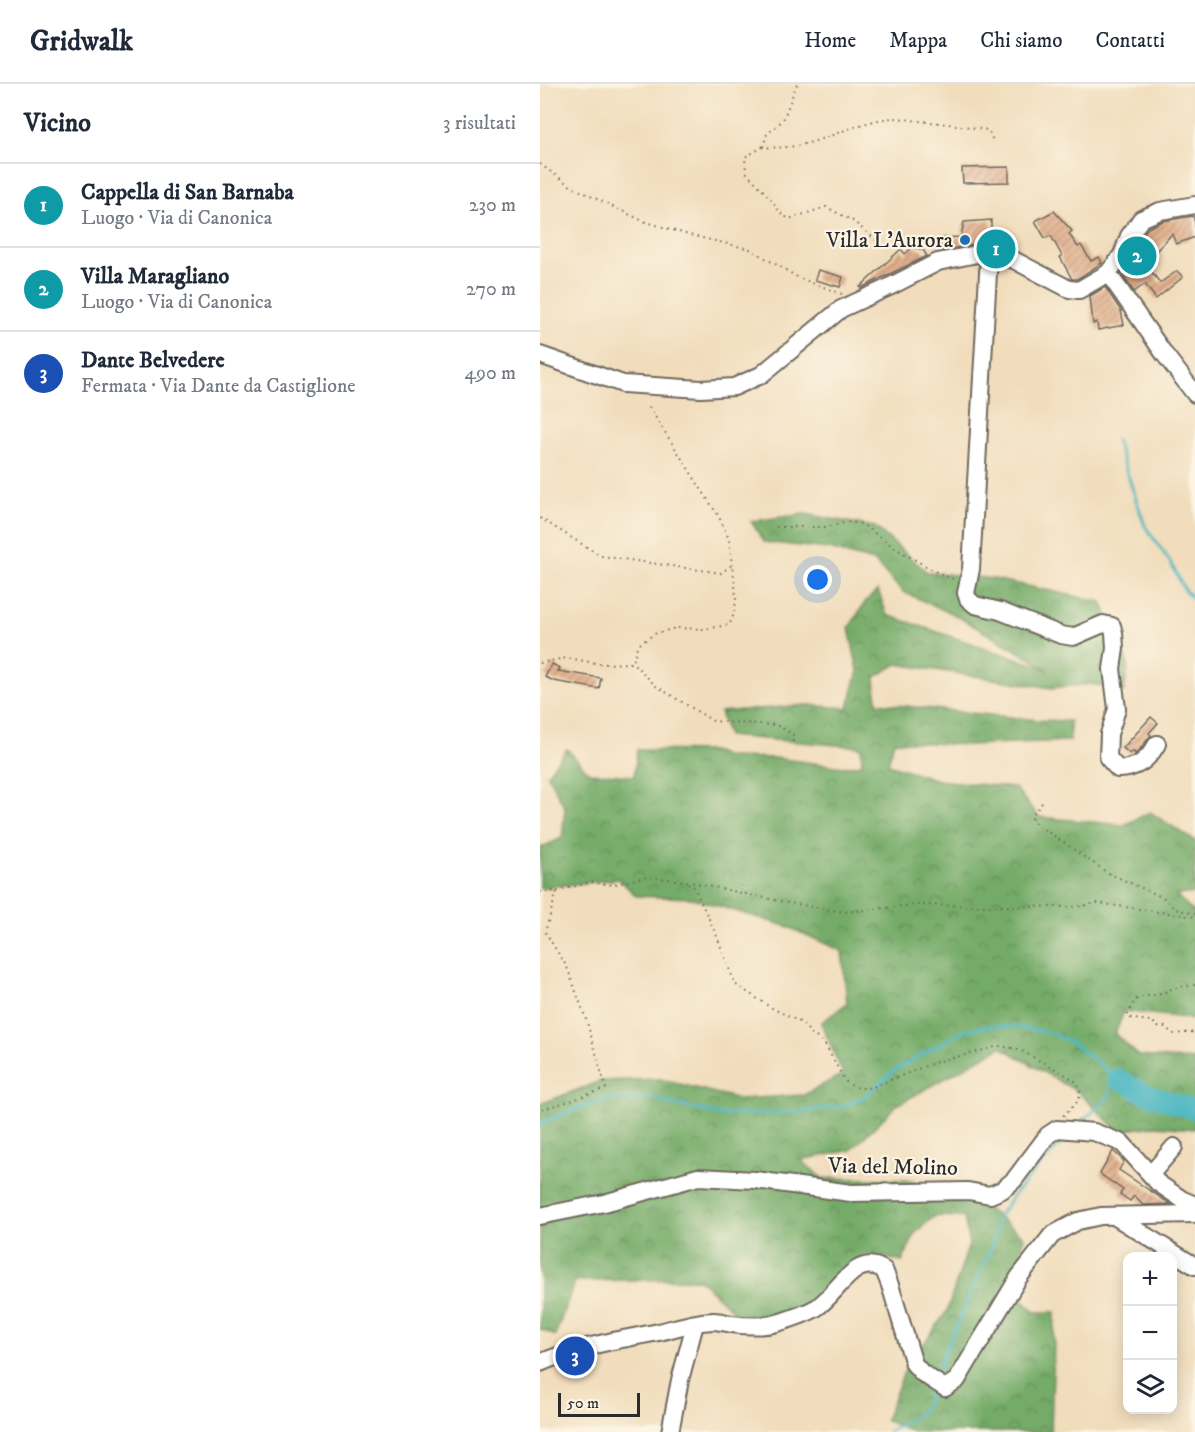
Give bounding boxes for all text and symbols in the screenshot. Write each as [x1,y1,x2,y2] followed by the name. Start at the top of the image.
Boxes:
[30,24,133,59] text: Gridwalk
[804,28,856,54] text: Home
[889,28,947,54] text: Mappa
[980,28,1062,54] text: Chi siamo
[1095,28,1165,54] text: Contatti
[24,107,91,140] text: Vicino
[443,111,516,136] text: 3 risultati
[81,179,294,206] text: Cappella di San Barnaba
[40,193,47,218] text: 1
[469,193,516,218] text: 230 m
[81,206,272,231] text: Luogo · Via di Canonica
[976,226,1016,272] pin: 1
[825,227,954,254] place label: Villa L'Aurora
[958,233,972,247] marker: Villa L'Aurora
[1118,234,1156,279] pin: 2
[81,263,229,290] text: Villa Maragliano
[39,277,48,302] text: 2
[466,277,516,302] text: 270 m
[81,290,272,315] text: Luogo · Via di Canonica
[81,347,225,374] text: Dante Belvedere
[40,361,47,386] text: 3
[464,361,516,386] text: 490 m
[81,374,356,399] text: Fermata · Via Dante da Castiglione
[803,565,832,594] your location
[827,1152,958,1182] street label: Via del Molino
[1123,1252,1177,1414] map controls
[1123,1252,1177,1306] button: +
[1123,1306,1177,1360] button: −
[555,1334,594,1378] pin: 3
[1123,1360,1177,1414] button: layers
[558,1390,640,1418] scale bar
[567,1393,599,1413] text: 50 m

